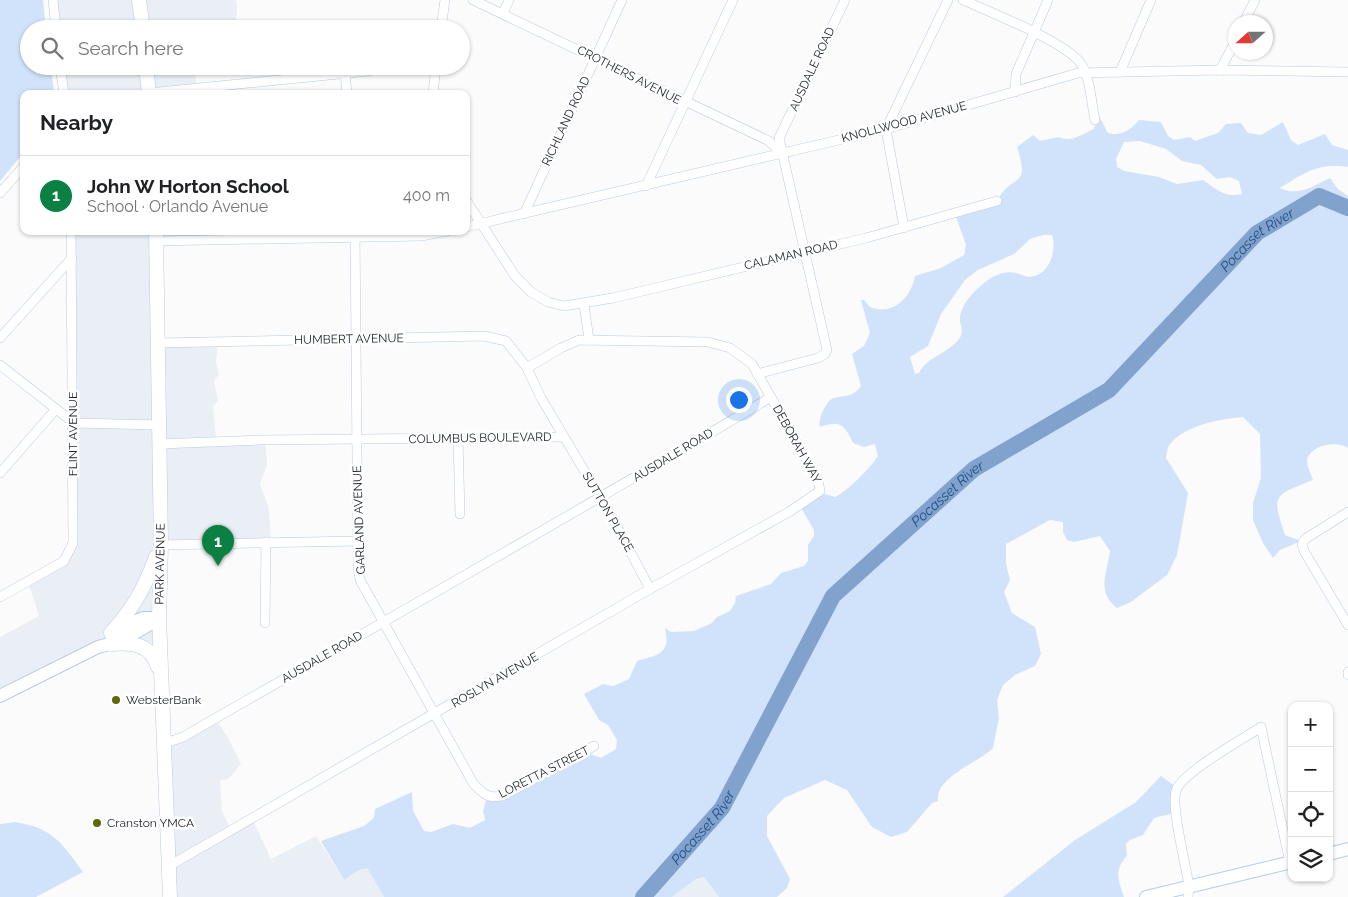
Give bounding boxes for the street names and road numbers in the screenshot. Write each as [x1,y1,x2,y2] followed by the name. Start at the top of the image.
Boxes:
[786,24,838,113] street label: AUSDALE ROAD
[575,43,683,107] street label: CROTHERS AVENUE
[539,74,593,168] street label: RICHLAND ROAD
[840,99,968,145] street label: KNOLLWOOD AVENUE
[743,237,840,273] street label: CALAMAN ROAD
[294,331,404,347] street label: HUMBERT AVENUE
[66,392,80,476] street label: FLINT AVENUE
[770,403,824,486] street label: DEBORAH WAY
[630,425,716,484] street label: AUSDALE ROAD
[408,430,552,446] street label: COLUMBUS BOULEVARD
[350,465,368,575] street label: GARLAND AVENUE
[579,470,637,554] street label: SUTTON PLACE
[152,523,168,605] street label: PARK AVENUE
[279,628,365,686] street label: AUSDALE ROAD
[449,649,541,711] street label: ROSLYN AVENUE
[496,743,592,801] street label: LORETTA STREET

